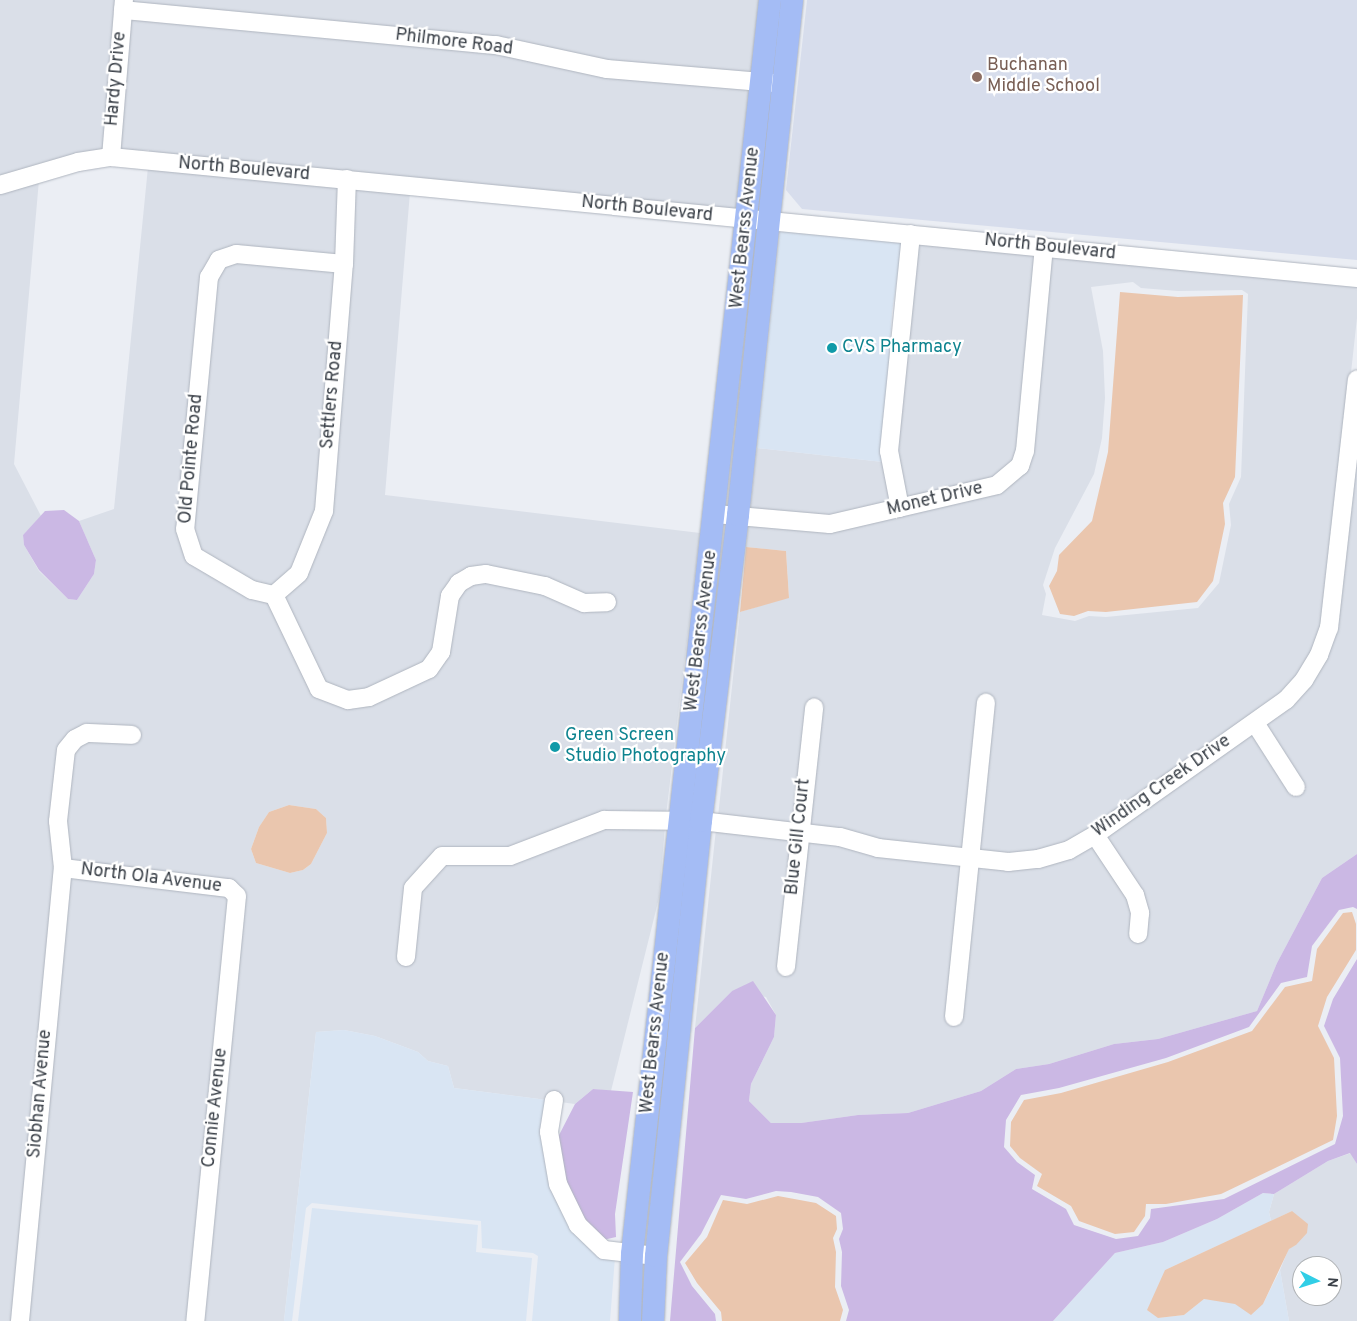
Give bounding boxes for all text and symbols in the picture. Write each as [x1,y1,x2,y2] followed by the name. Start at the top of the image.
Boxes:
[394,25,514,61] street label: Philmore Road
[102,31,132,127] street label: Hardy Drive
[987,56,1100,98] place label: Buchanan Middle School
[971,71,983,83] marker: Buchanan Middle School
[727,146,765,310] street label: West Bearss Avenue
[177,153,311,187] street label: North Boulevard
[580,192,714,228] street label: North Boulevard
[983,230,1117,266] street label: North Boulevard
[842,337,962,359] place label: CVS Pharmacy
[318,340,348,450] street label: Settlers Road
[826,342,838,354] marker: CVS Pharmacy
[176,393,208,525] street label: Old Pointe Road
[885,478,985,522] street label: Monet Drive
[681,549,723,713] street label: West Bearss Avenue
[565,726,726,769] place label: Green Screen Studio Photography
[1089,731,1235,843] street label: Winding Creek Drive
[549,741,561,753] marker: Green Screen Studio Photography
[782,778,816,896] street label: Blue Gill Court
[79,860,223,898] street label: North Ola Avenue
[637,951,675,1115] street label: West Bearss Avenue
[25,1028,57,1160] street label: Siobhan Avenue
[199,1047,233,1169] street label: Connie Avenue
[1292,1256,1342,1306] north arrow
[1323,1277,1340,1288] text: N

